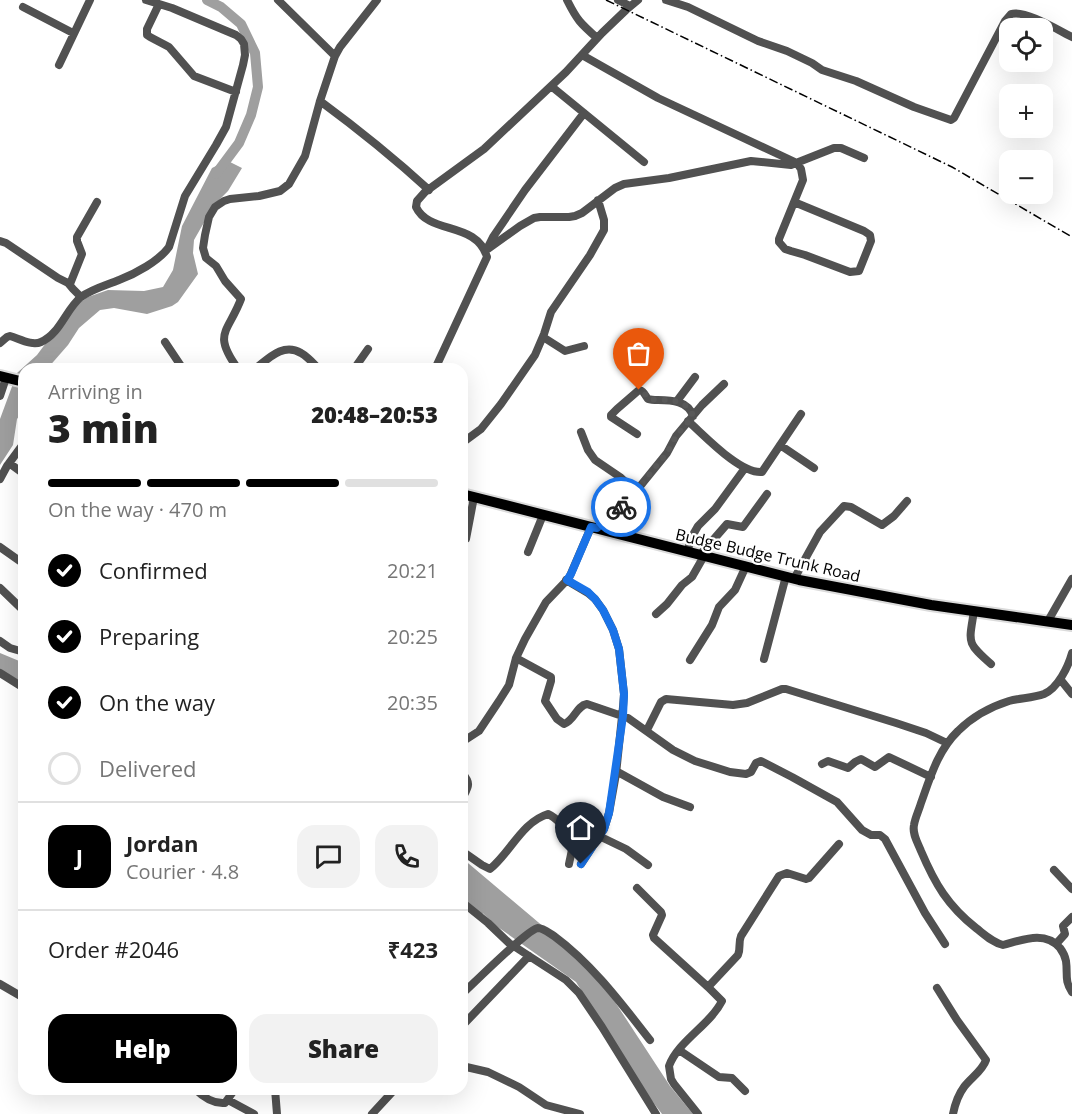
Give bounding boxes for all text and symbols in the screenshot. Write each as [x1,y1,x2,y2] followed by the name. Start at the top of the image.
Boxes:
[999,18,1053,204] map controls
[999,18,1053,72] button: locate
[999,84,1053,138] button: +
[999,150,1053,204] button: −
[613,328,664,390] pin
[622,337,655,370] icon: bag
[48,378,143,405] text: Arriving in
[311,399,438,429] text: 20:48–20:53
[48,401,159,454] text: 3 min
[591,477,651,537] courier
[605,491,638,524] icon: bike
[48,496,227,523] text: On the way · 470 m
[673,523,863,587] street label: Budge Budge Trunk Road
[48,554,81,587] icon: check
[99,555,208,585] text: Confirmed
[387,557,438,584] text: 20:21
[48,620,81,653] icon: check
[99,621,199,651] text: Preparing
[387,623,438,650] text: 20:25
[48,686,81,719] icon: check
[99,687,215,717] text: On the way
[387,689,438,716] text: 20:35
[99,753,197,783] text: Delivered
[555,802,606,864] pin
[564,811,597,844] icon: home
[297,825,360,888] button: chat
[375,825,438,888] button: phone
[126,828,199,858] text: Jordan
[76,841,83,871] text: J
[126,858,239,885] text: Courier · 4.8
[48,934,179,964] text: Order #2046
[388,934,438,964] text: ₹423
[48,1014,237,1083] button: Help
[249,1014,438,1083] button: Share

